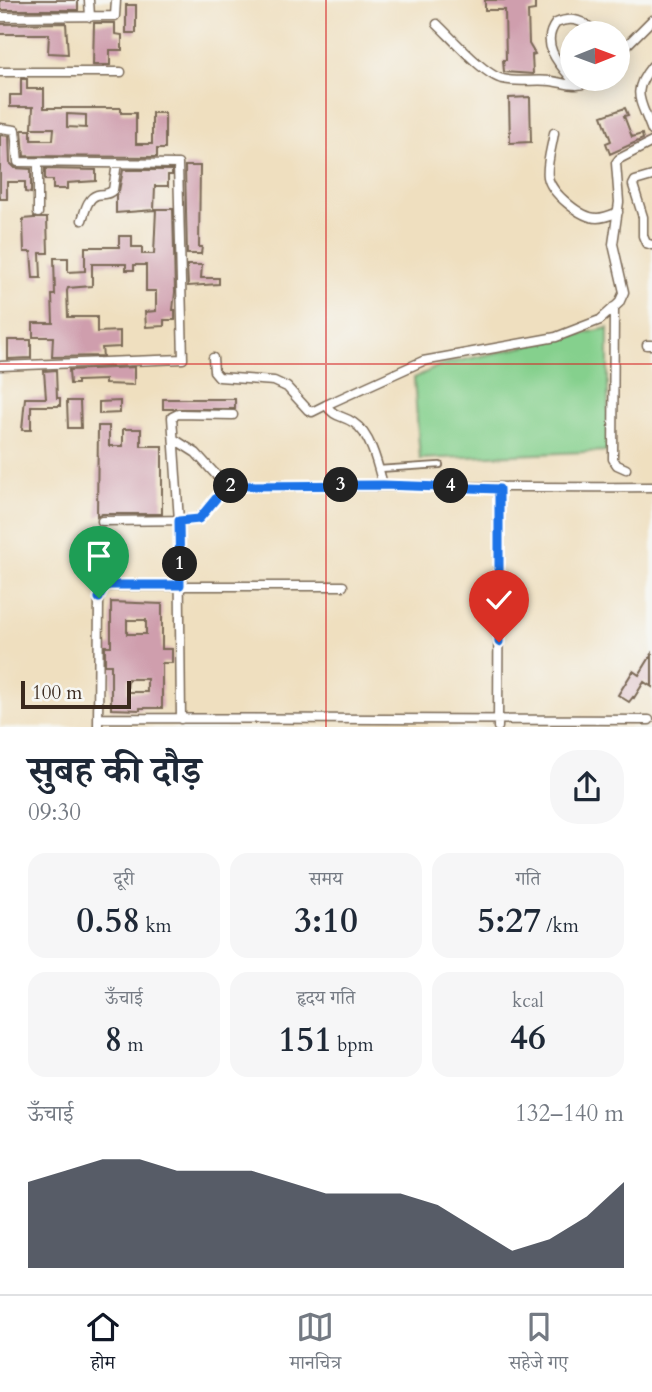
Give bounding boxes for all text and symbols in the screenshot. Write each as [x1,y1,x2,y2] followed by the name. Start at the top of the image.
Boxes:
[560,21,630,91] north arrow
[560,21,630,91] map controls
[214,468,248,504] pin: 2
[324,468,358,503] pin: 3
[434,468,468,504] pin: 4
[336,471,345,497] text: 3
[226,472,235,498] text: 2
[446,472,455,498] text: 4
[69,526,129,598] pin
[80,537,118,575] icon: arrive
[162,546,198,582] pin: 1
[175,550,184,576] text: 1
[469,570,529,642] pin
[480,581,518,619] icon: check
[21,678,131,710] scale bar
[32,680,82,706] text: 100 m
[28,745,201,797] text: सुबह की दौड़
[550,750,624,824] button: share
[28,797,81,828] text: 09:30
[114,866,134,892] text: दूरी
[309,866,343,892] text: समय
[516,866,540,892] text: गति
[76,897,140,945] text: 0.58
[294,897,358,945] text: 3:10
[477,897,541,945] text: 5:27
[140,913,172,939] text: km
[541,913,579,939] text: /km
[105,985,143,1011] text: ऊँचाई
[297,985,355,1011] text: हृदय गति
[512,988,544,1014] text: kcal
[510,1014,546,1062] text: 46
[104,1016,122,1064] text: 8
[278,1016,332,1064] text: 151
[122,1032,144,1058] text: m
[332,1032,374,1058] text: bpm
[28,1098,73,1129] text: ऊँचाई
[515,1098,624,1129] text: 132–140 m
[84,1308,122,1381] tab: होम
[290,1308,341,1381] tab: मानचित्र
[509,1308,568,1381] tab: सहेजे गए

